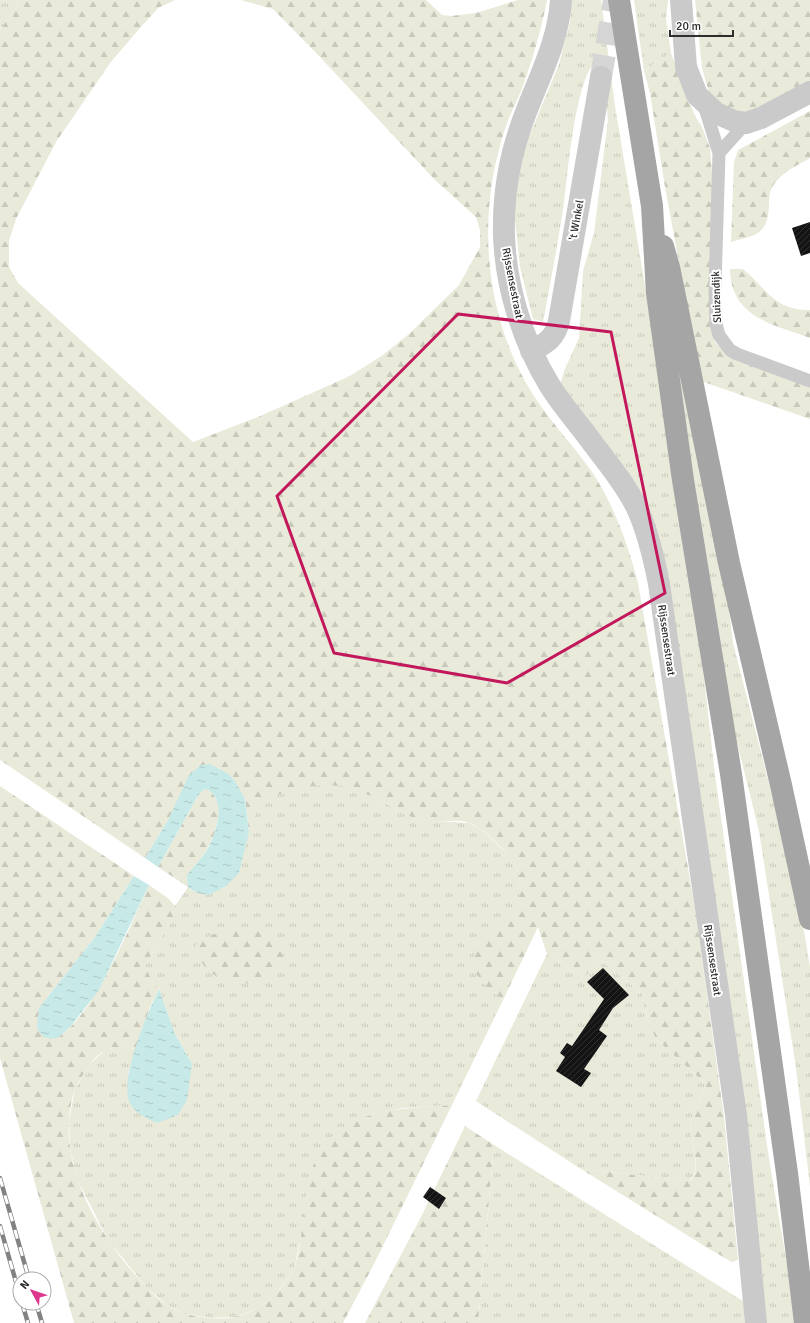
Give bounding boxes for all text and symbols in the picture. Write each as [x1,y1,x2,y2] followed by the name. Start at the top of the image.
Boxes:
[670,12,733,38] scale bar
[676,19,701,34] text: 20 m
[567,199,586,241] street label: 't Winkel
[499,247,526,320] street label: Rijssensestraat
[709,270,724,323] street label: Sluizendijk
[655,604,678,677] street label: Rijssensestraat
[701,924,724,997] street label: Rijssensestraat
[12,1271,52,1311] north arrow
[17,1278,32,1292] text: N

